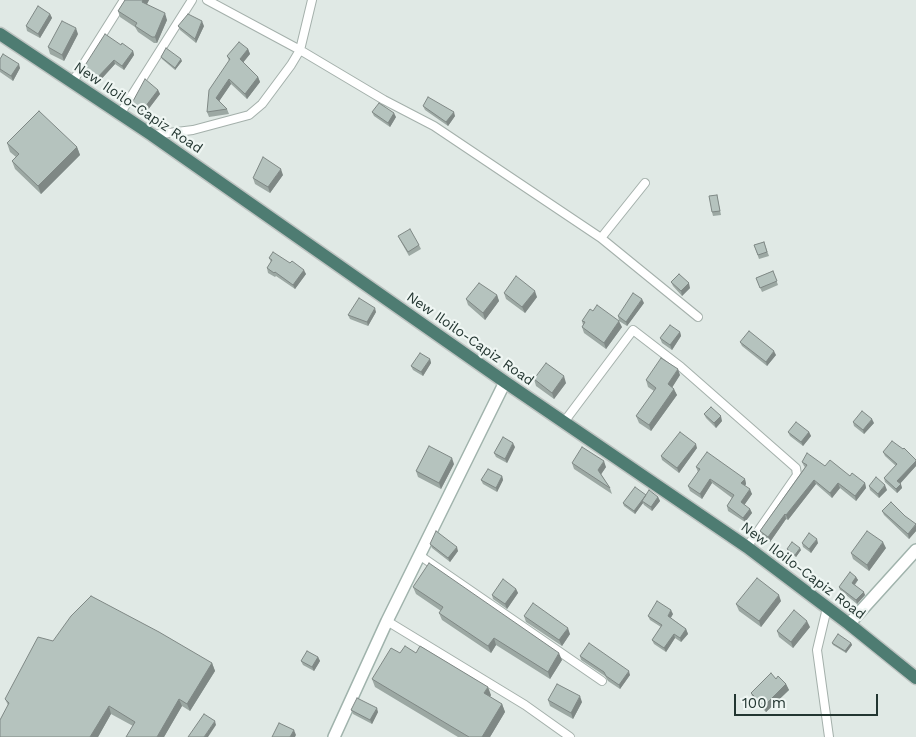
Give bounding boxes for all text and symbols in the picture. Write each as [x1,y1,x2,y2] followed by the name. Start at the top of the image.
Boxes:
[71,59,205,157] street label: New Iloilo-Capiz Road
[403,289,537,389] street label: New Iloilo-Capiz Road
[738,519,868,623] street label: New Iloilo-Capiz Road
[736,684,880,716] scale bar
[742,694,786,712] text: 100 m

